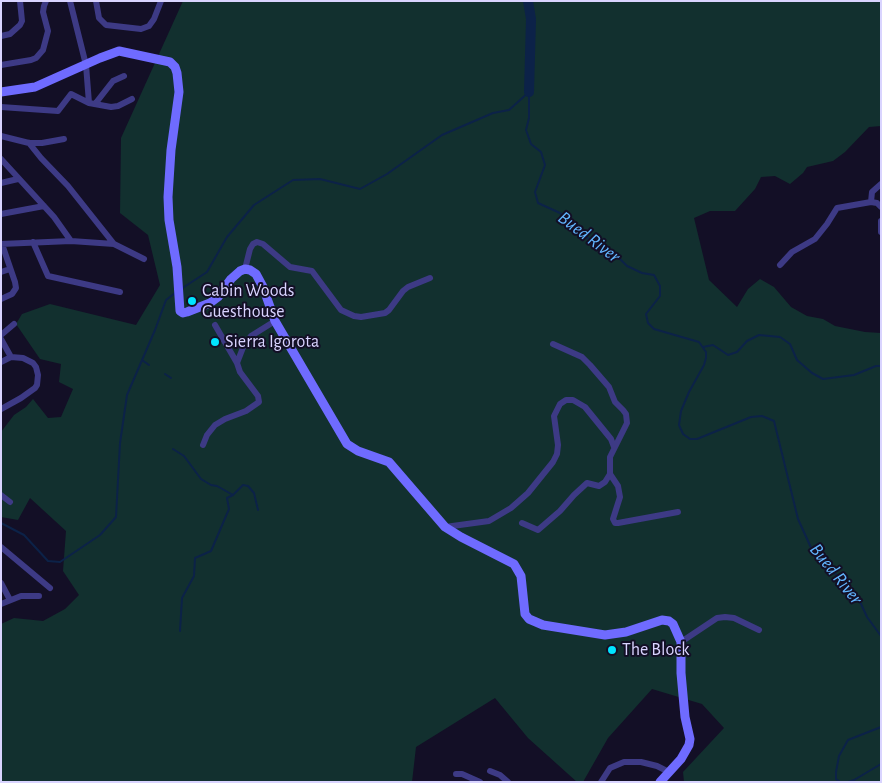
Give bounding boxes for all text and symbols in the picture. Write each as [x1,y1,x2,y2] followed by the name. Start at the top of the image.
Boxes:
[553,206,625,268] water label: Bued River
[202,280,294,322] place label: Cabin Woods Guesthouse
[186,295,198,307] marker: Cabin Woods Guesthouse
[225,331,319,353] place label: Sierra Igorota
[209,336,221,348] marker: Sierra Igorota
[804,539,868,609] water label: Bued River
[622,639,689,661] place label: The Block
[606,644,618,656] marker: The Block

